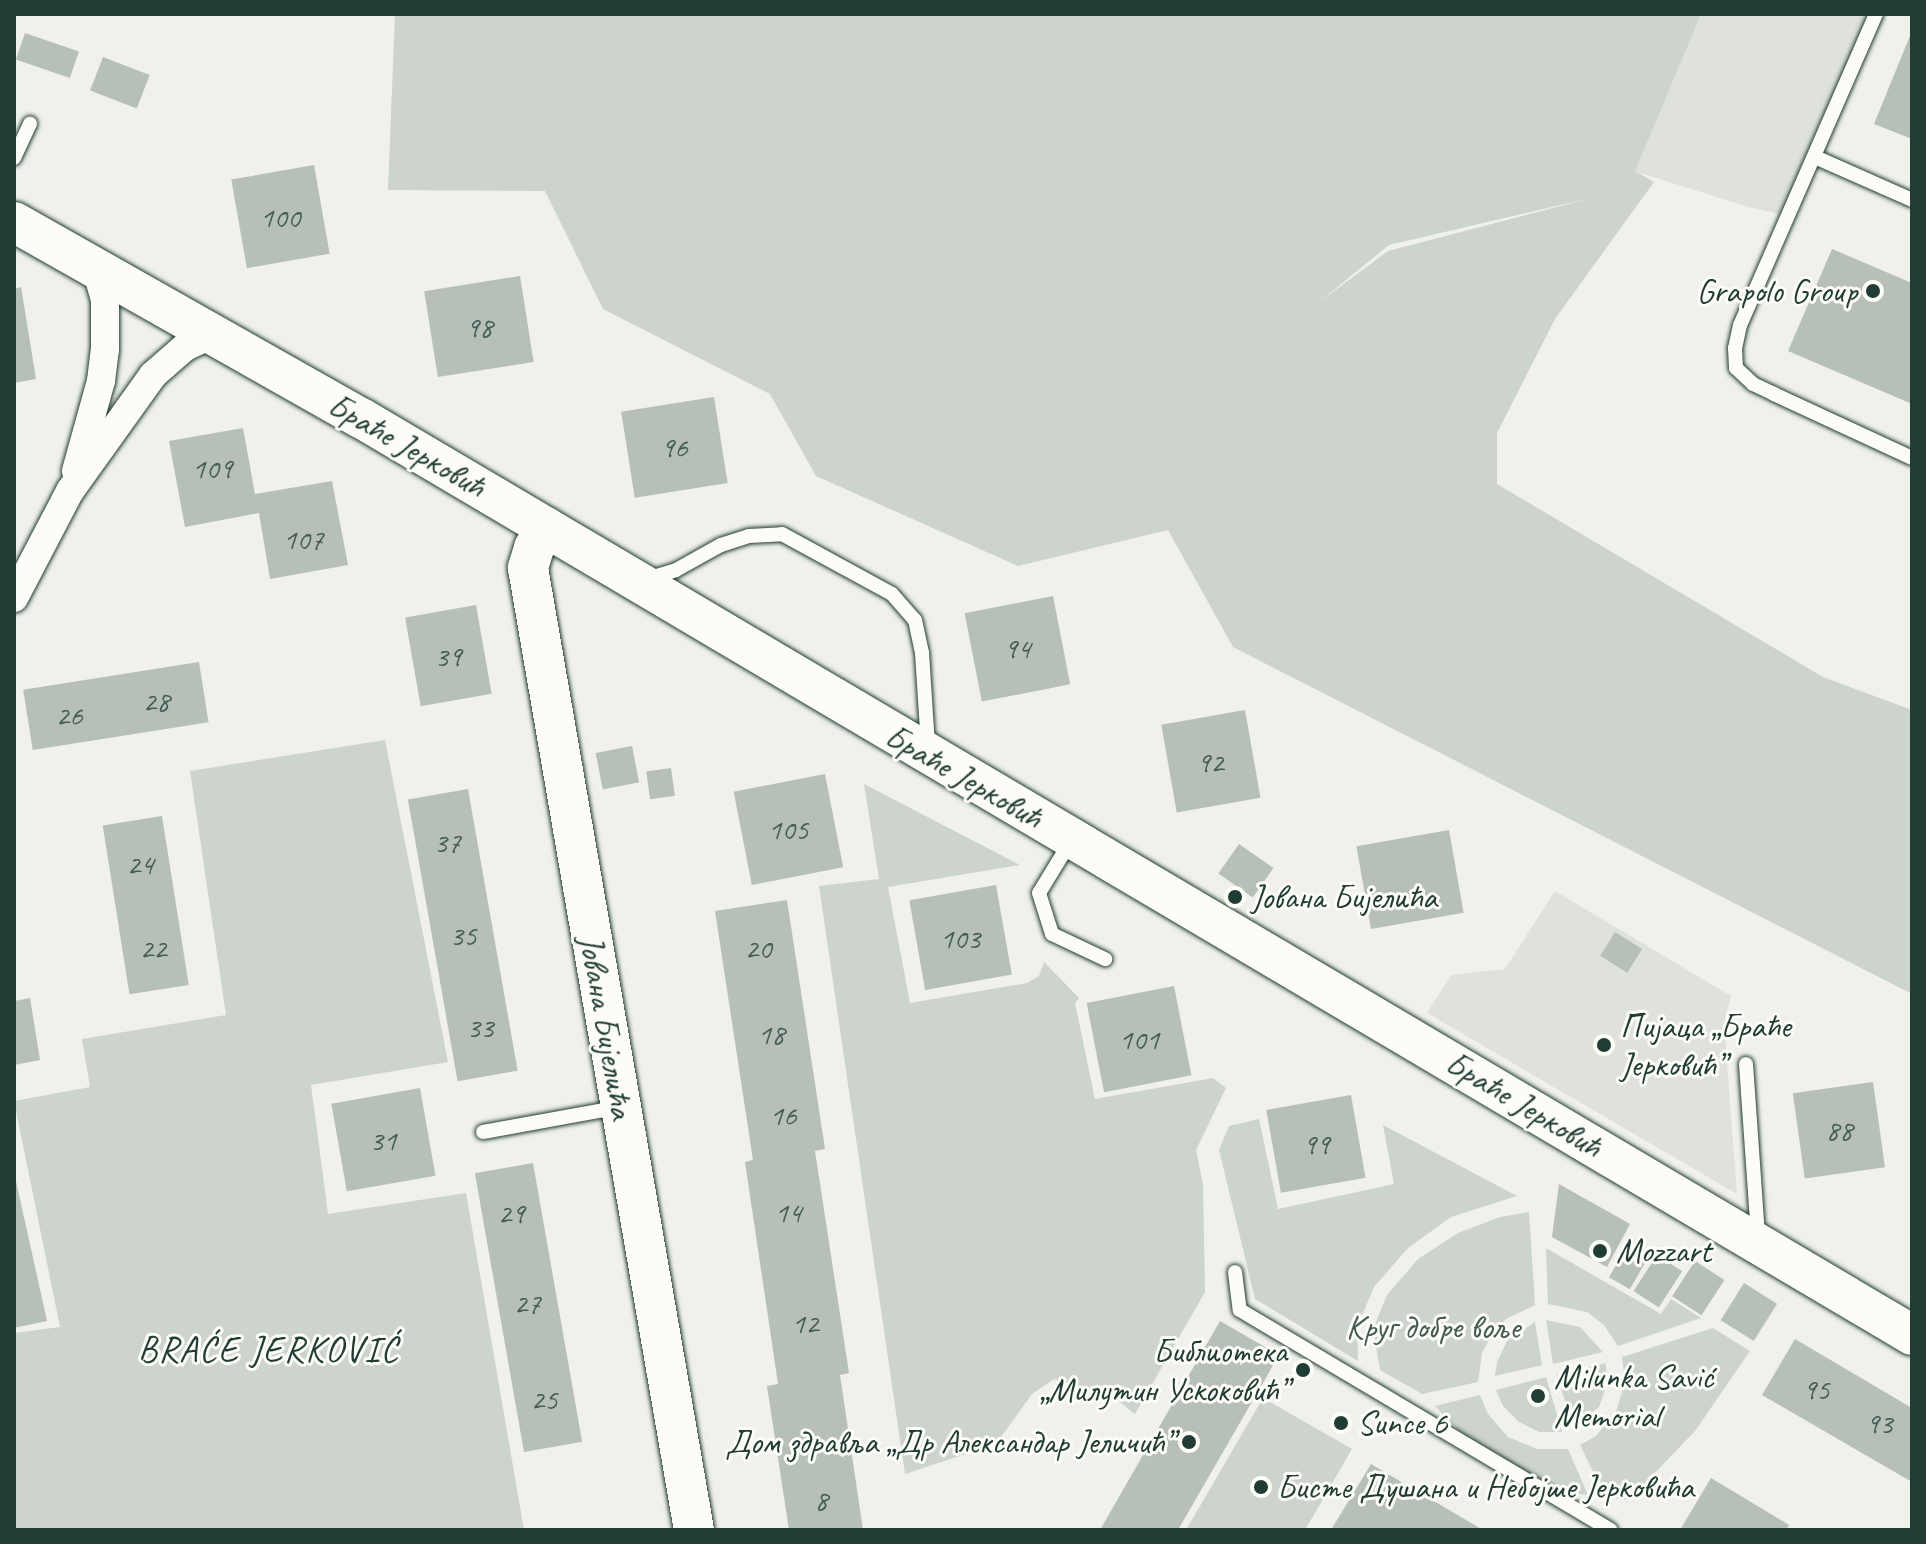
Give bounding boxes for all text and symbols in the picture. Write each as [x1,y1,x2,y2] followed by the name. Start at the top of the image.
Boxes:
[260,199,300,235] house number: 100
[1696,271,1857,311] place label: Grapolo Group
[1864,282,1882,300] marker: Grapolo Group
[466,309,492,345] house number: 98
[321,384,493,506] street label: Браће Јерковић
[661,429,687,465] house number: 96
[192,450,232,486] house number: 109
[283,521,323,557] house number: 107
[1004,630,1030,666] house number: 94
[435,638,461,674] house number: 39
[143,683,169,719] house number: 28
[56,697,82,733] house number: 26
[878,715,1050,837] street label: Браће Јерковић
[1197,744,1223,780] house number: 92
[768,811,808,847] house number: 105
[434,824,460,860] house number: 37
[127,846,153,882] house number: 24
[1251,877,1437,917] place label: Јована Бијелића
[1226,888,1244,906] marker: Јована Бијелића
[450,917,476,953] house number: 35
[940,920,980,956] house number: 103
[140,930,166,966] house number: 22
[745,930,771,966] house number: 20
[571,932,643,1122] street label: Јована Бијелића
[1620,1005,1791,1084] place label: Пијаца „Браће Јерковић”
[467,1009,493,1045] house number: 33
[758,1016,784,1052] house number: 18
[1119,1021,1159,1057] house number: 101
[1595,1036,1613,1054] marker: Пијаца „Браће Јерковић”
[1439,1042,1609,1166] street label: Браће Јерковић
[770,1097,796,1133] house number: 16
[1826,1112,1852,1148] house number: 88
[370,1122,396,1158] house number: 31
[1303,1126,1329,1162] house number: 99
[775,1194,801,1230] house number: 14
[498,1195,524,1231] house number: 29
[1616,1231,1711,1271] place label: Mozzart
[1591,1242,1609,1260] marker: Mozzart
[514,1285,540,1321] house number: 27
[792,1305,818,1341] house number: 12
[1347,1307,1519,1347] park label: Круг добре воље
[139,1328,399,1372] district label: BRAĆE JERKOVIĆ
[1039,1330,1287,1410] place label: Библиотека „Милутин Ускоковић”
[1554,1356,1713,1436] place label: Milunka Savić Memorial
[1294,1361,1312,1379] marker: Библиотека „Милутин Ускоковић”
[1803,1371,1829,1407] house number: 95
[531,1381,557,1417] house number: 25
[1529,1387,1547,1405] marker: Milunka Savić Memorial
[1357,1403,1447,1443] place label: Sunce 6
[1866,1405,1892,1441] house number: 93
[1332,1414,1350,1432] marker: Sunce 6
[723,1422,1173,1462] place label: Дом здравља „Др Александар Јеличић”
[1180,1433,1198,1451] marker: Дом здравља „Др Александар Јеличић”
[1277,1467,1695,1507] place label: Бисте Душана и Небојше Јерковића
[1252,1478,1270,1496] marker: Бисте Душана и Небојше Јерковића
[814,1482,828,1518] house number: 8

